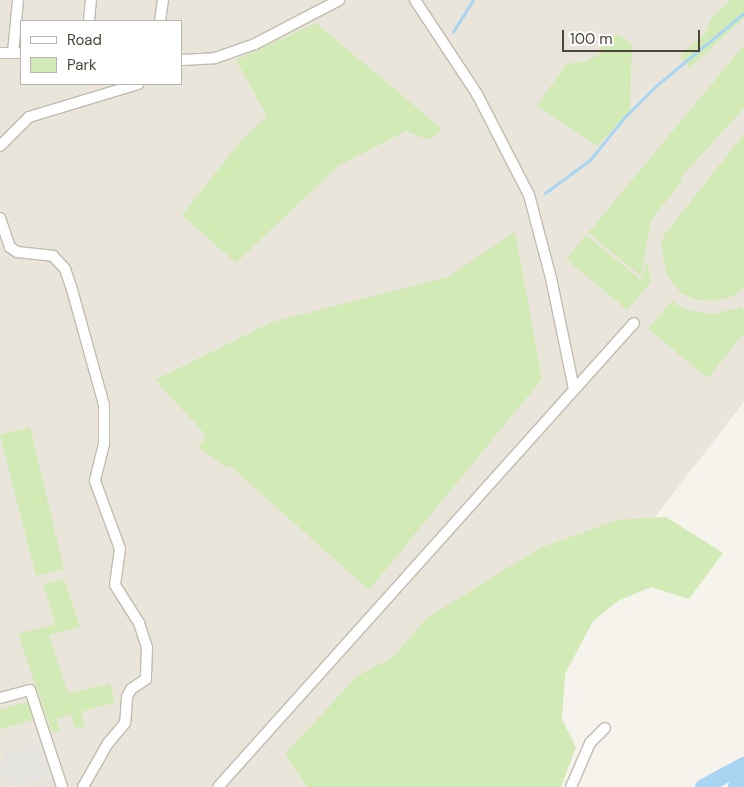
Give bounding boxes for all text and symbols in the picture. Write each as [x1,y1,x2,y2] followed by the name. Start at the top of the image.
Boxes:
[20,20,182,85] legend
[564,20,702,52] scale bar
[570,29,613,49] text: 100 m
[67,30,102,50] text: Road
[67,55,97,75] text: Park

